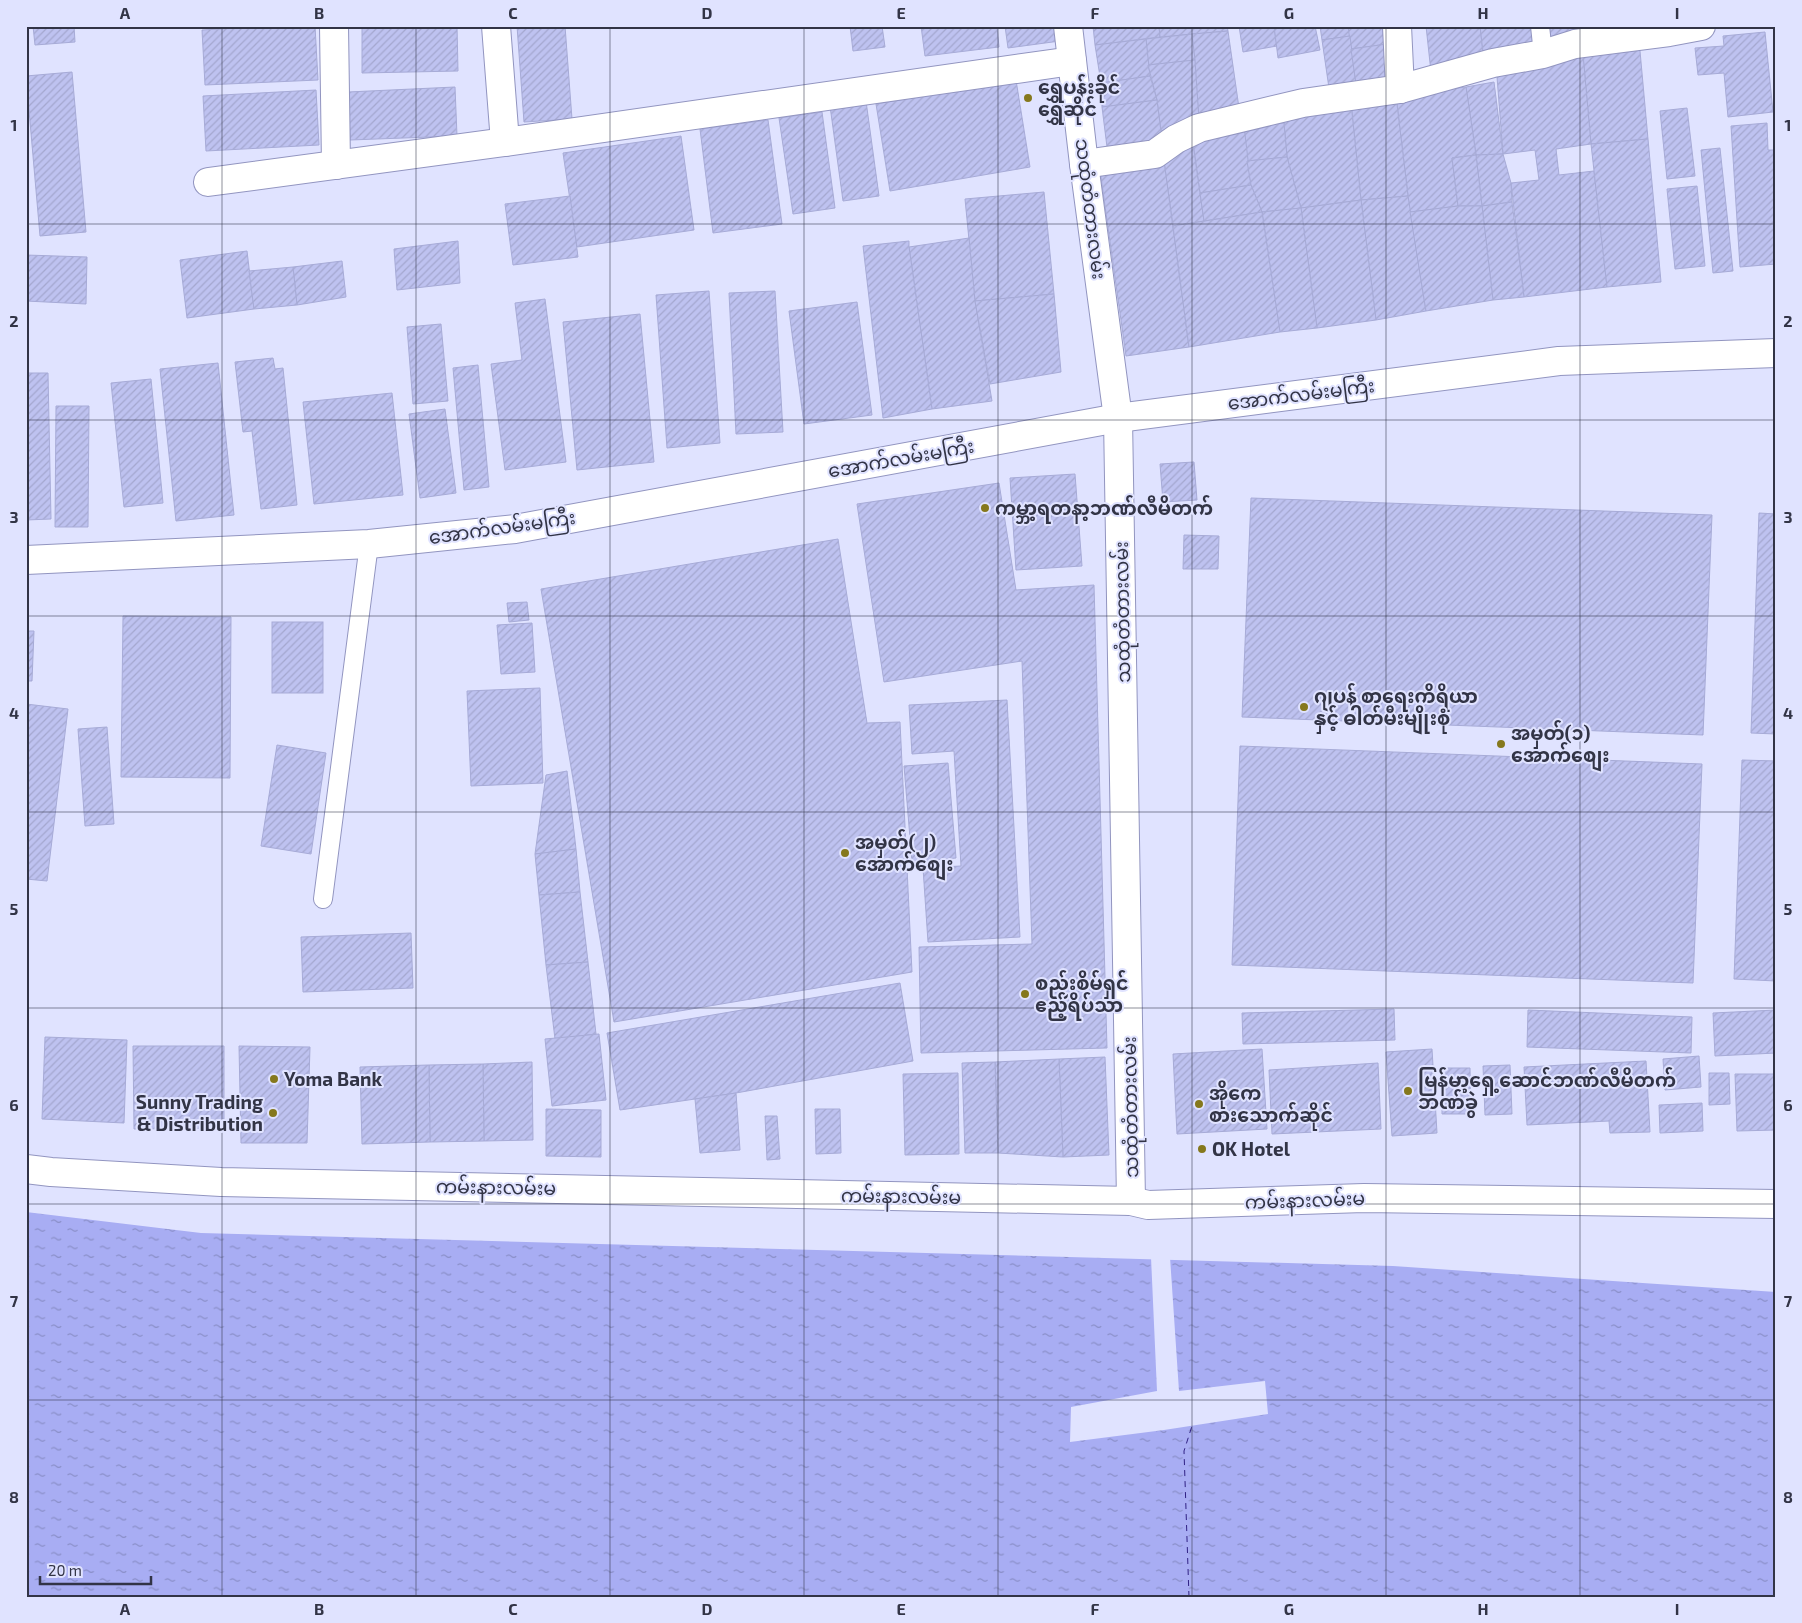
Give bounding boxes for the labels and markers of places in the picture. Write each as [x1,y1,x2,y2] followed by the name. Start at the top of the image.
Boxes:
[1038,74,1120,125] place label: ရွှေပန်းခိုင် ရွှေဆိုင်
[1022,92,1034,104] marker: ရွှေပန်းခိုင် ရွှေဆိုင်
[995,495,1213,524] place label: ကမ္ဘာ့ရတနာ့ဘဏ်လီမိတက်
[979,502,991,514] marker: ကမ္ဘာ့ရတနာ့ဘဏ်လီမိတက်
[1314,683,1478,735] place label: ဂျပန် စာရေးကိရိယာ နှင့် ဓါတ်မီးမျိုးစုံ
[1298,701,1310,713] marker: ဂျပန် စာရေးကိရိယာ နှင့် ဓါတ်မီးမျိုးစုံ
[1511,720,1610,772] place label: အမှတ်(၁) အောက်စျေး
[1495,738,1507,750] marker: အမှတ်(၁) အောက်စျေး
[855,829,954,881] place label: အမှတ်(၂) အောက်စျေး
[839,847,851,859] marker: အမှတ်(၂) အောက်စျေး
[1035,970,1129,1021] place label: စည်းစိမ်ရှင် ဧည့်ရိပ်သာ
[1019,988,1031,1000] marker: စည်းစိမ်ရှင် ဧည့်ရိပ်သာ
[284,1067,383,1090] place label: Yoma Bank
[1418,1067,1676,1118] place label: မြန်မာ့ရှေ့ဆောင်ဘဏ်လီမိတက် ဘဏ်ခွဲ
[268,1073,280,1085] marker: Yoma Bank
[1209,1080,1333,1131] place label: အိုကေ စားသောက်ဆိုင်
[1402,1085,1414,1097] marker: မြန်မာ့ရှေ့ဆောင်ဘဏ်လီမိတက် ဘဏ်ခွဲ
[136,1090,263,1135] place label: Sunny Trading & Distribution
[1193,1098,1205,1110] marker: အိုကေ စားသောက်ဆိုင်
[267,1107,279,1119] marker: Sunny Trading & Distribution
[1212,1137,1291,1160] place label: OK Hotel
[1196,1143,1208,1155] marker: OK Hotel

